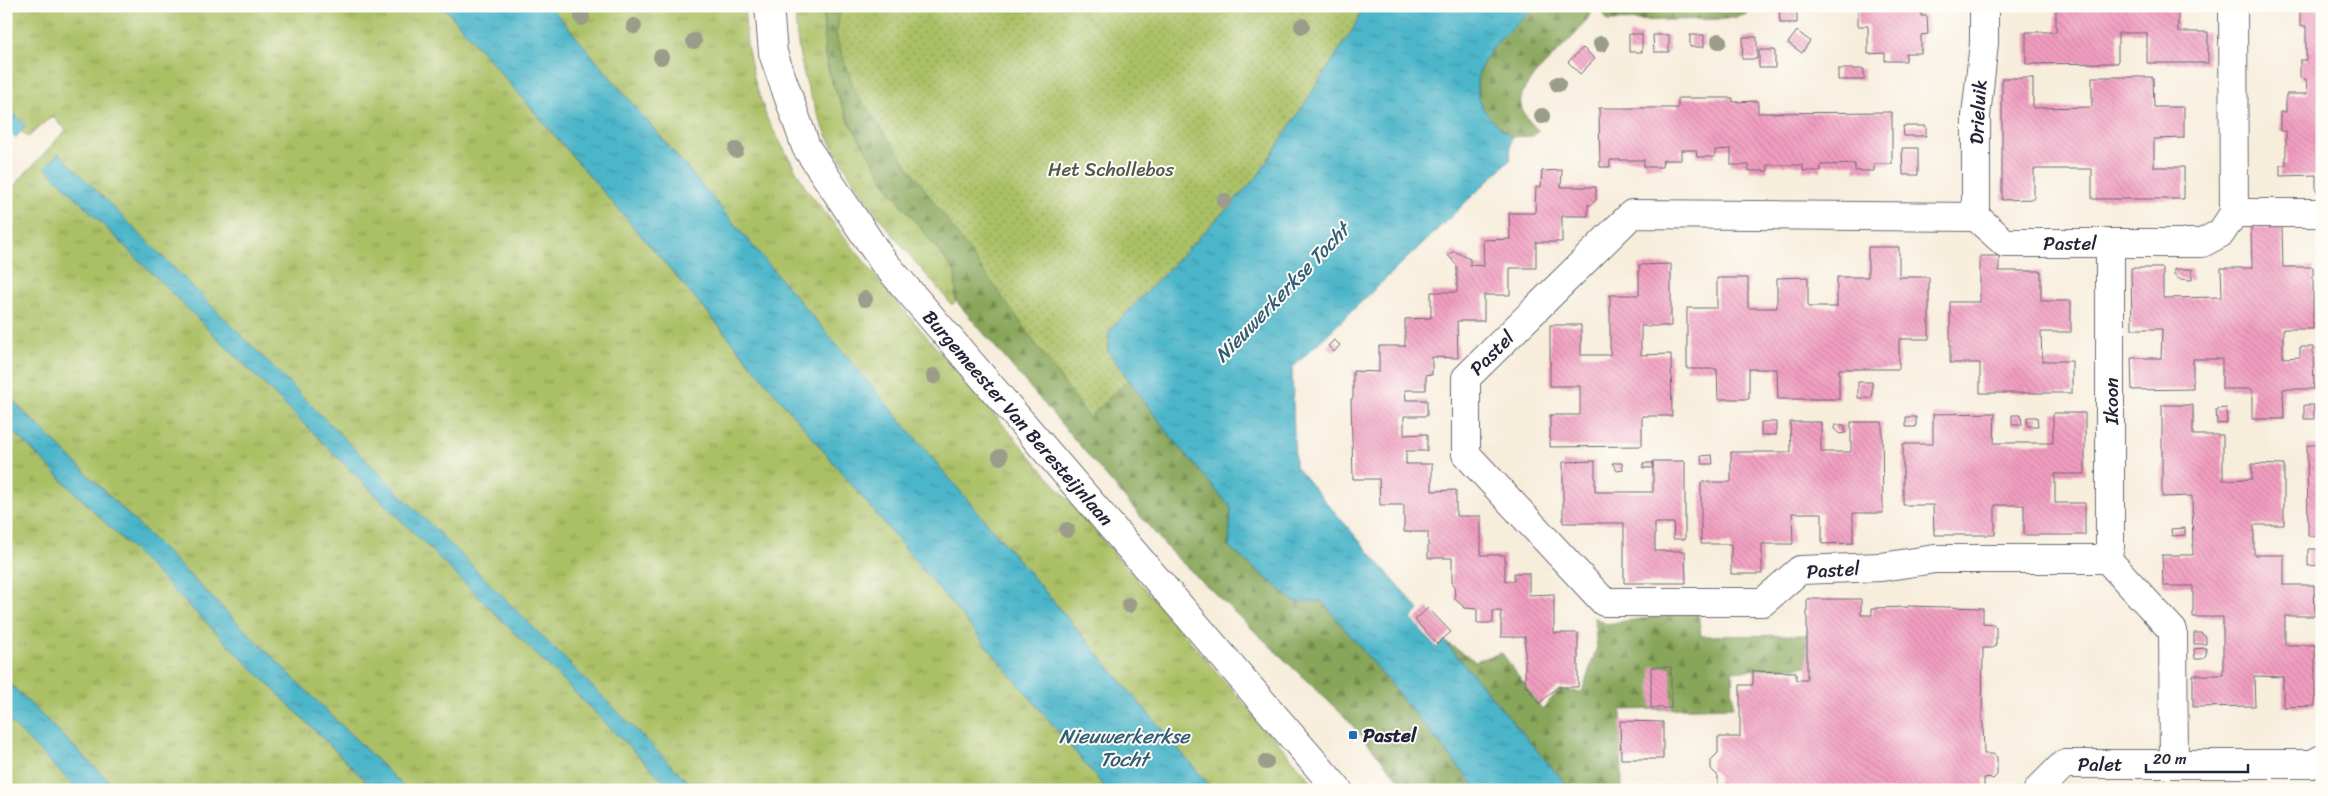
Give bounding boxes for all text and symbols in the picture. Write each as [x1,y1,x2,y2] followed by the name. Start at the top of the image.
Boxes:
[1960,79,1996,145] street label: Drieluik
[1048,153,1174,186] park label: Het Schollebos
[1206,213,1360,371] water label: Nieuwerkerkse Tocht
[2043,227,2097,260] street label: Pastel
[914,302,1122,534] street label: Burgemeester Van Beresteijnlaan
[1461,322,1523,384] street label: Pastel
[2095,377,2128,426] street label: Ikoon
[1805,552,1861,588] street label: Pastel
[1059,719,1191,777] water label: Nieuwerkerkse Tocht
[1363,719,1417,752] place label: Pastel
[1347,729,1359,741] marker: Pastel
[2146,741,2248,773] scale bar
[2153,746,2187,772] text: 20 m
[2078,748,2122,781] street label: Palet

